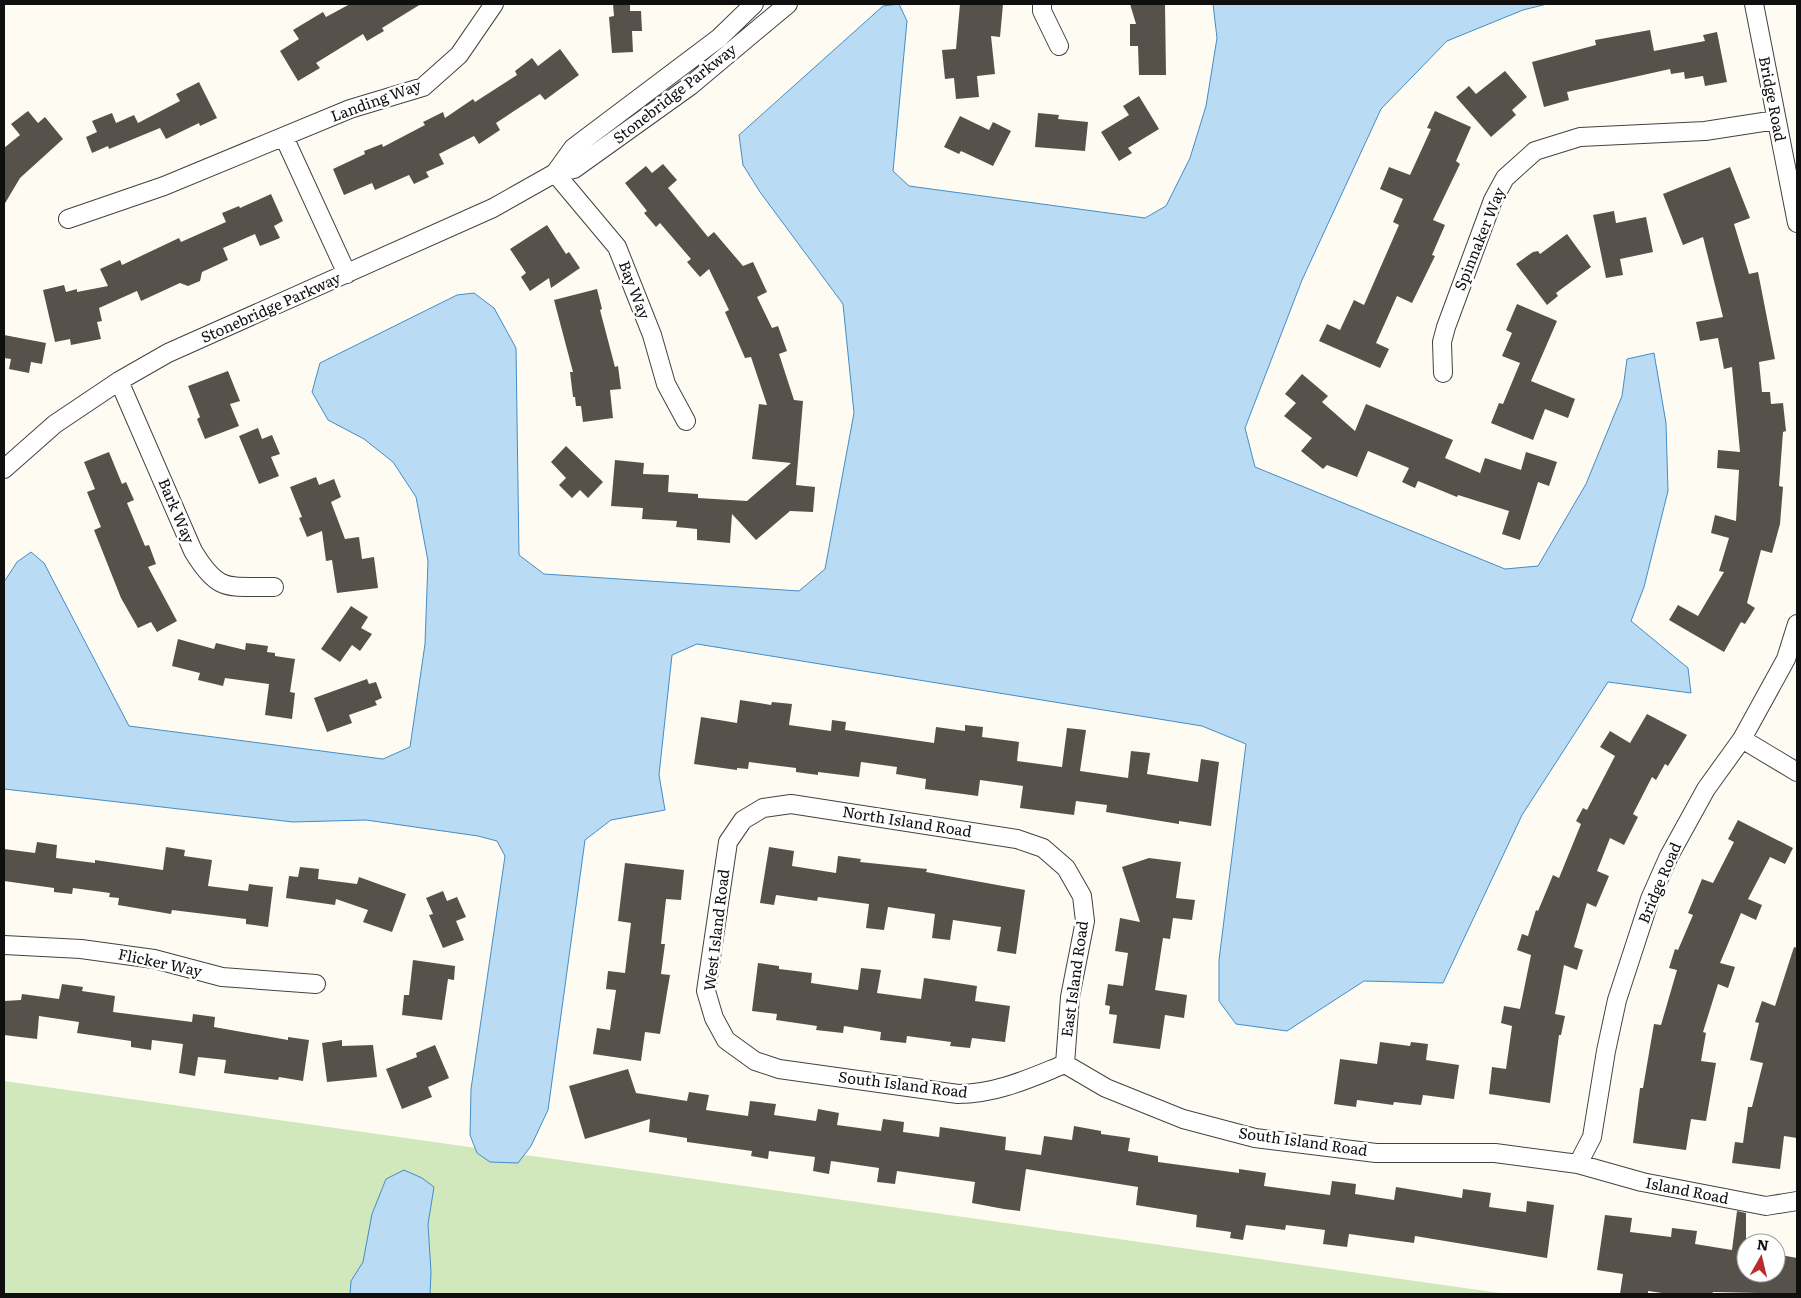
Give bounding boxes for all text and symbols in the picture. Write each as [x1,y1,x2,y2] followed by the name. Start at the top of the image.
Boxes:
[607,37,741,148] street label: Stonebridge Parkway
[1754,54,1793,143] street label: Bridge Road
[327,72,424,127] street label: Landing Way
[1447,183,1510,294] street label: Spinnaker Way
[614,257,657,322] street label: Bay Way
[197,265,344,348] street label: Stonebridge Parkway
[153,474,202,547] street label: Bark Way
[841,799,974,842] street label: North Island Road
[1631,838,1686,927] street label: Bridge Road
[697,868,734,992] street label: West Island Road
[1054,919,1093,1039] street label: East Island Road
[116,941,205,982] street label: Flicker Way
[837,1064,969,1103] street label: South Island Road
[1237,1120,1369,1161] street label: South Island Road
[1644,1170,1731,1209] street label: Island Road
[1736,1233,1786,1283] north arrow
[1756,1233,1770,1255] text: N

